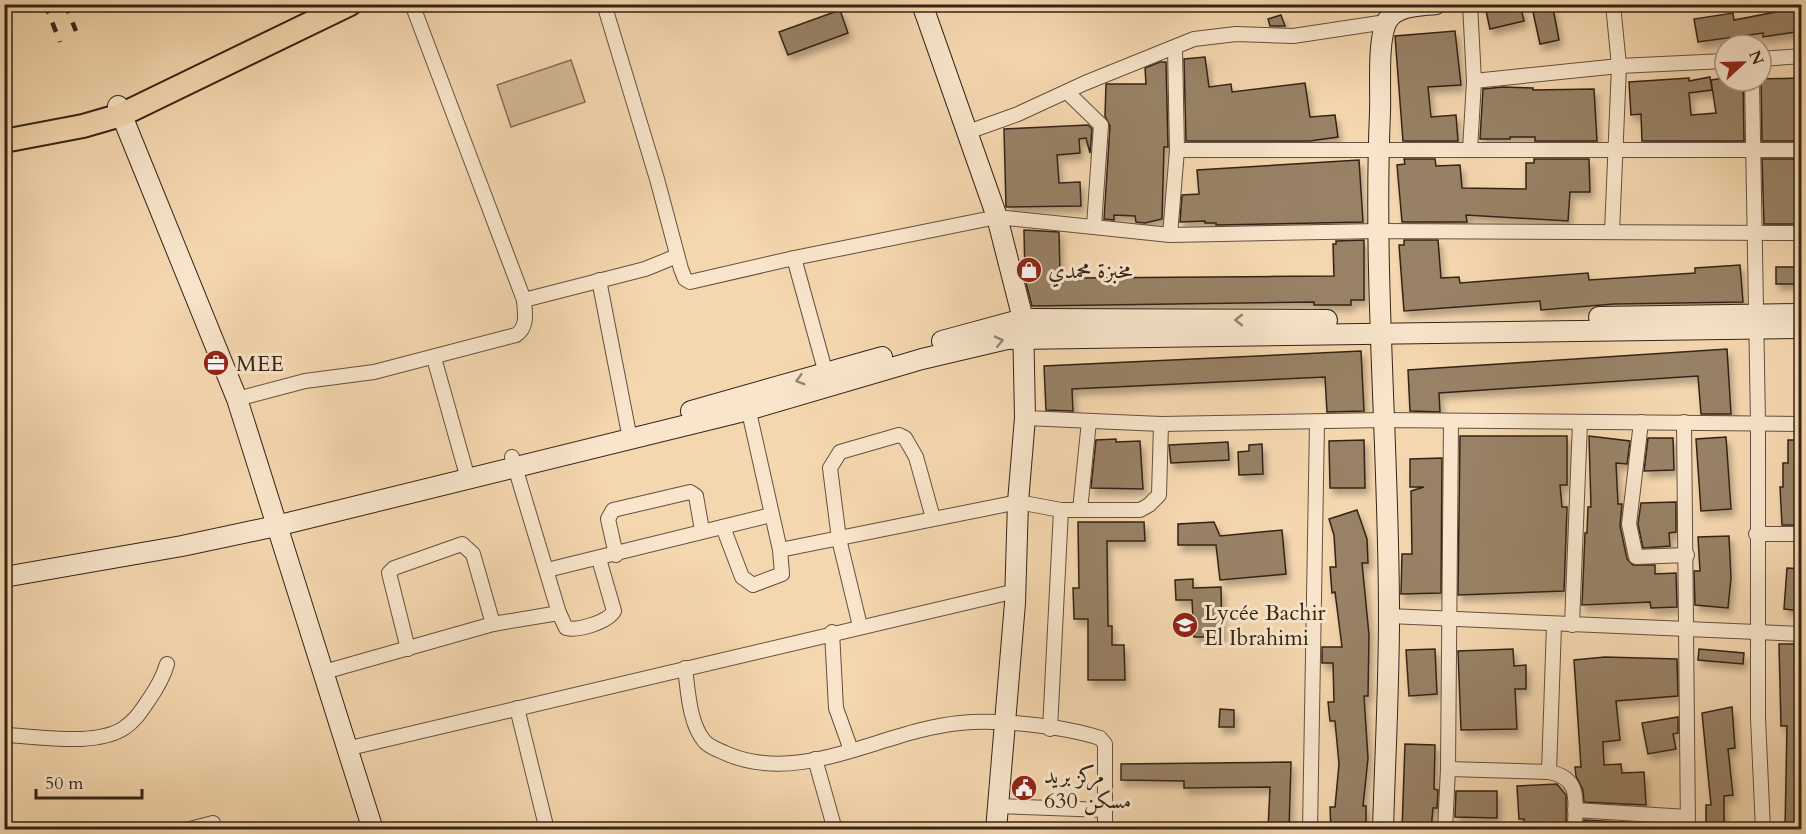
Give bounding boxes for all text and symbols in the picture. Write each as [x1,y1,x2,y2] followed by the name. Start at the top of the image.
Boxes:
[1713,33,1773,93] north arrow
[1743,47,1769,68] text: N
[1014,255,1044,285] shop icon: مخبزة محمدي
[1048,256,1133,288] place label: مخبزة محمدي
[1235,314,1244,326] one-way arrow
[994,335,1004,348] one-way arrow
[201,348,231,378] office icon: MEE
[236,349,284,379] place label: MEE
[795,373,806,385] one-way arrow
[1204,598,1327,653] place label: Lycée Bachir El Ibrahimi
[1170,610,1200,640] school or university icon: Lycée Bachir El Ibrahimi
[1044,761,1131,816] place label: مركز بريد 630 مسكن
[36,762,142,800] scale bar
[45,771,84,796] text: 50 m
[1009,773,1039,803] public building icon: مركز بريد 630 مسكن

